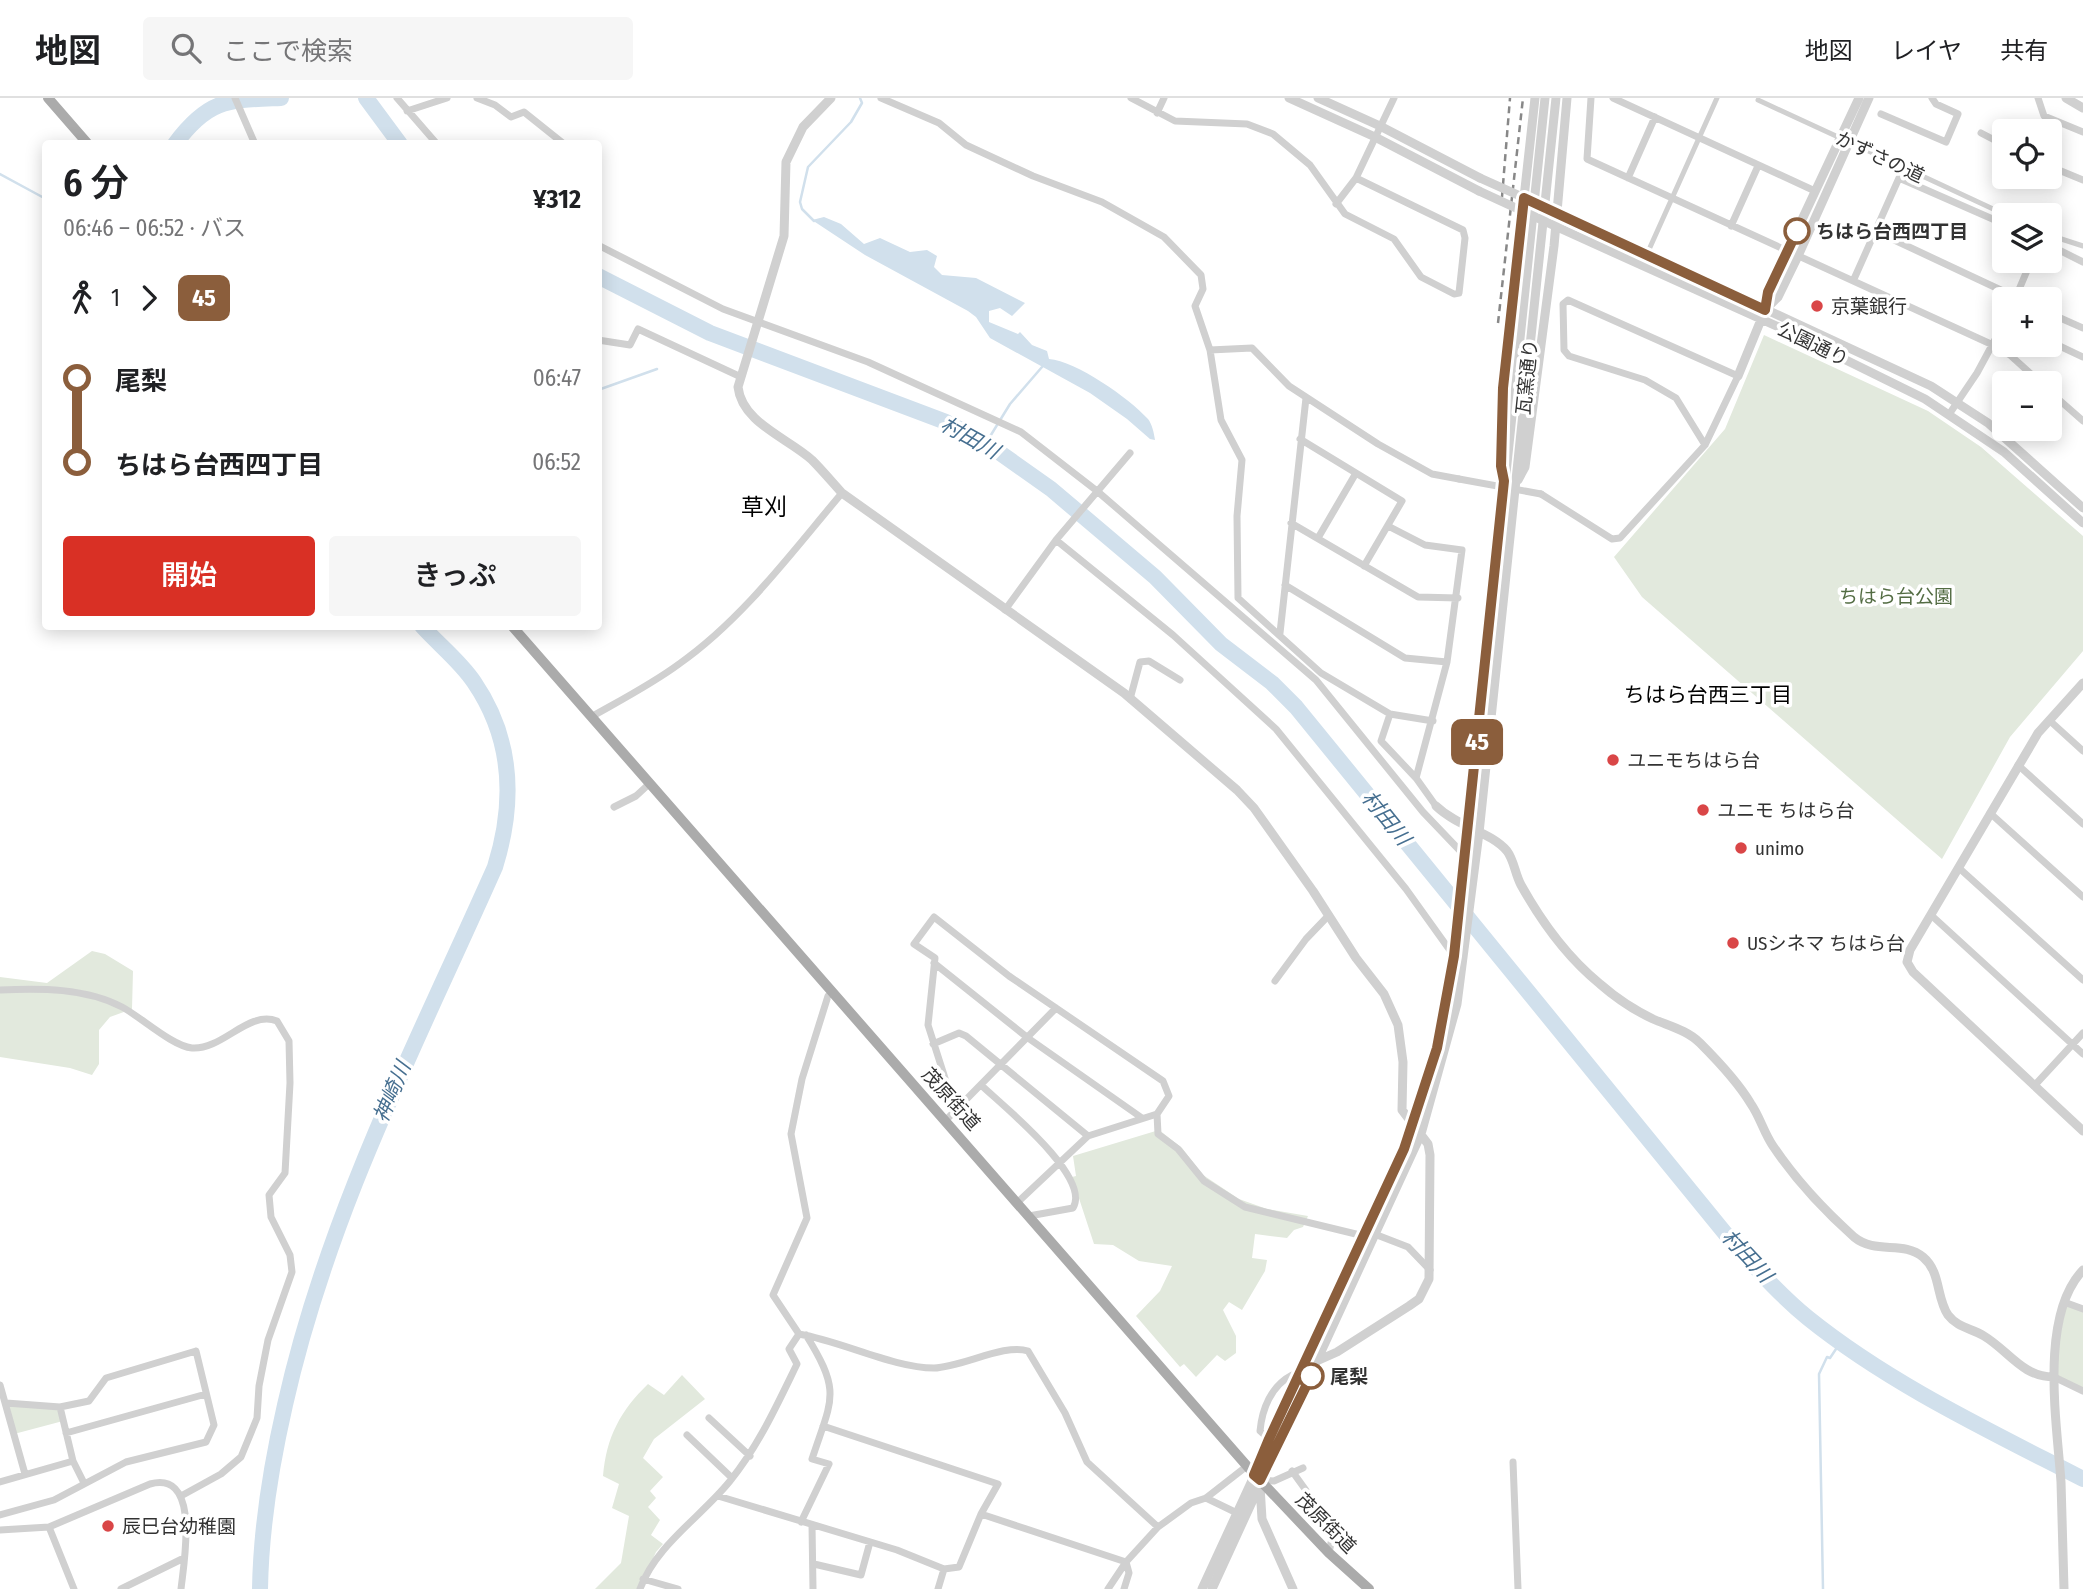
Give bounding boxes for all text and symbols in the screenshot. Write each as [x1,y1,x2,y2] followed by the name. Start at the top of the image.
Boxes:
[143,17,633,80] search box
[167,29,205,67] icon: search
[35,31,101,71] text: 地図
[223,36,353,67] text: ここで検索
[1805,37,1853,65] text: 地図
[1891,37,1962,65] text: レイヤ
[2000,37,2048,65] text: 共有
[1992,119,2062,441] map controls
[1992,119,2062,189] button: locate
[1832,126,1928,188] street label: かずさの道
[63,160,129,206] text: 6 分
[533,184,581,215] text: ¥312
[1992,203,2062,273] button: layers
[63,214,246,242] text: 06:46 – 06:52 · バス
[1784,218,1810,244] marker: ちはら台西四丁目
[1816,220,1968,243] place label: ちはら台西四丁目
[63,279,101,317] icon: walk
[130,279,168,317] icon: forward
[111,284,120,312] text: 1
[192,284,216,312] text: 45
[1992,287,2062,357] button: +
[1831,295,1907,318] place label: 京葉銀行
[1809,298,1825,314] marker: 京葉銀行
[1774,317,1852,371] street label: 公園通り
[1512,338,1542,416] street label: 瓦窯通り
[533,364,581,392] text: 06:47
[115,366,167,397] text: 尾梨
[1992,371,2062,441] button: −
[936,411,1006,466] water label: 村田川
[532,448,581,476] text: 06:52
[115,450,323,481] text: ちはら台西四丁目
[741,493,787,521] district label: 草刈
[63,536,315,616] button: 開始
[329,536,581,616] button: きっぷ
[1839,585,1953,608] park label: ちはら台公園
[1624,682,1792,708] district label: ちはら台西三丁目
[1446,719,1508,765] line badge: 45
[1465,728,1489,756] text: 45
[1627,749,1760,772] place label: ユニモちはら台
[1605,752,1621,768] marker: ユニモちはら台
[1356,785,1417,852] water label: 村田川
[1717,799,1854,822] place label: ユニモ ちはら台
[1695,802,1711,818] marker: ユニモ ちはら台
[1755,837,1804,860] place label: unimo
[1733,840,1749,856] marker: unimo
[1747,932,1905,955] place label: USシネマ ちはら台
[1725,935,1741,951] marker: USシネマ ちはら台
[368,1056,417,1126] water label: 神崎川
[917,1063,985,1135] street label: 茂原街道
[1716,1224,1779,1289] water label: 村田川
[1298,1363,1324,1389] marker: 尾梨
[1330,1365,1368,1388] place label: 尾梨
[1291,1488,1361,1558] street label: 茂原街道
[122,1515,236,1538] place label: 辰巳台幼稚園
[100,1518,116,1534] marker: 辰巳台幼稚園

